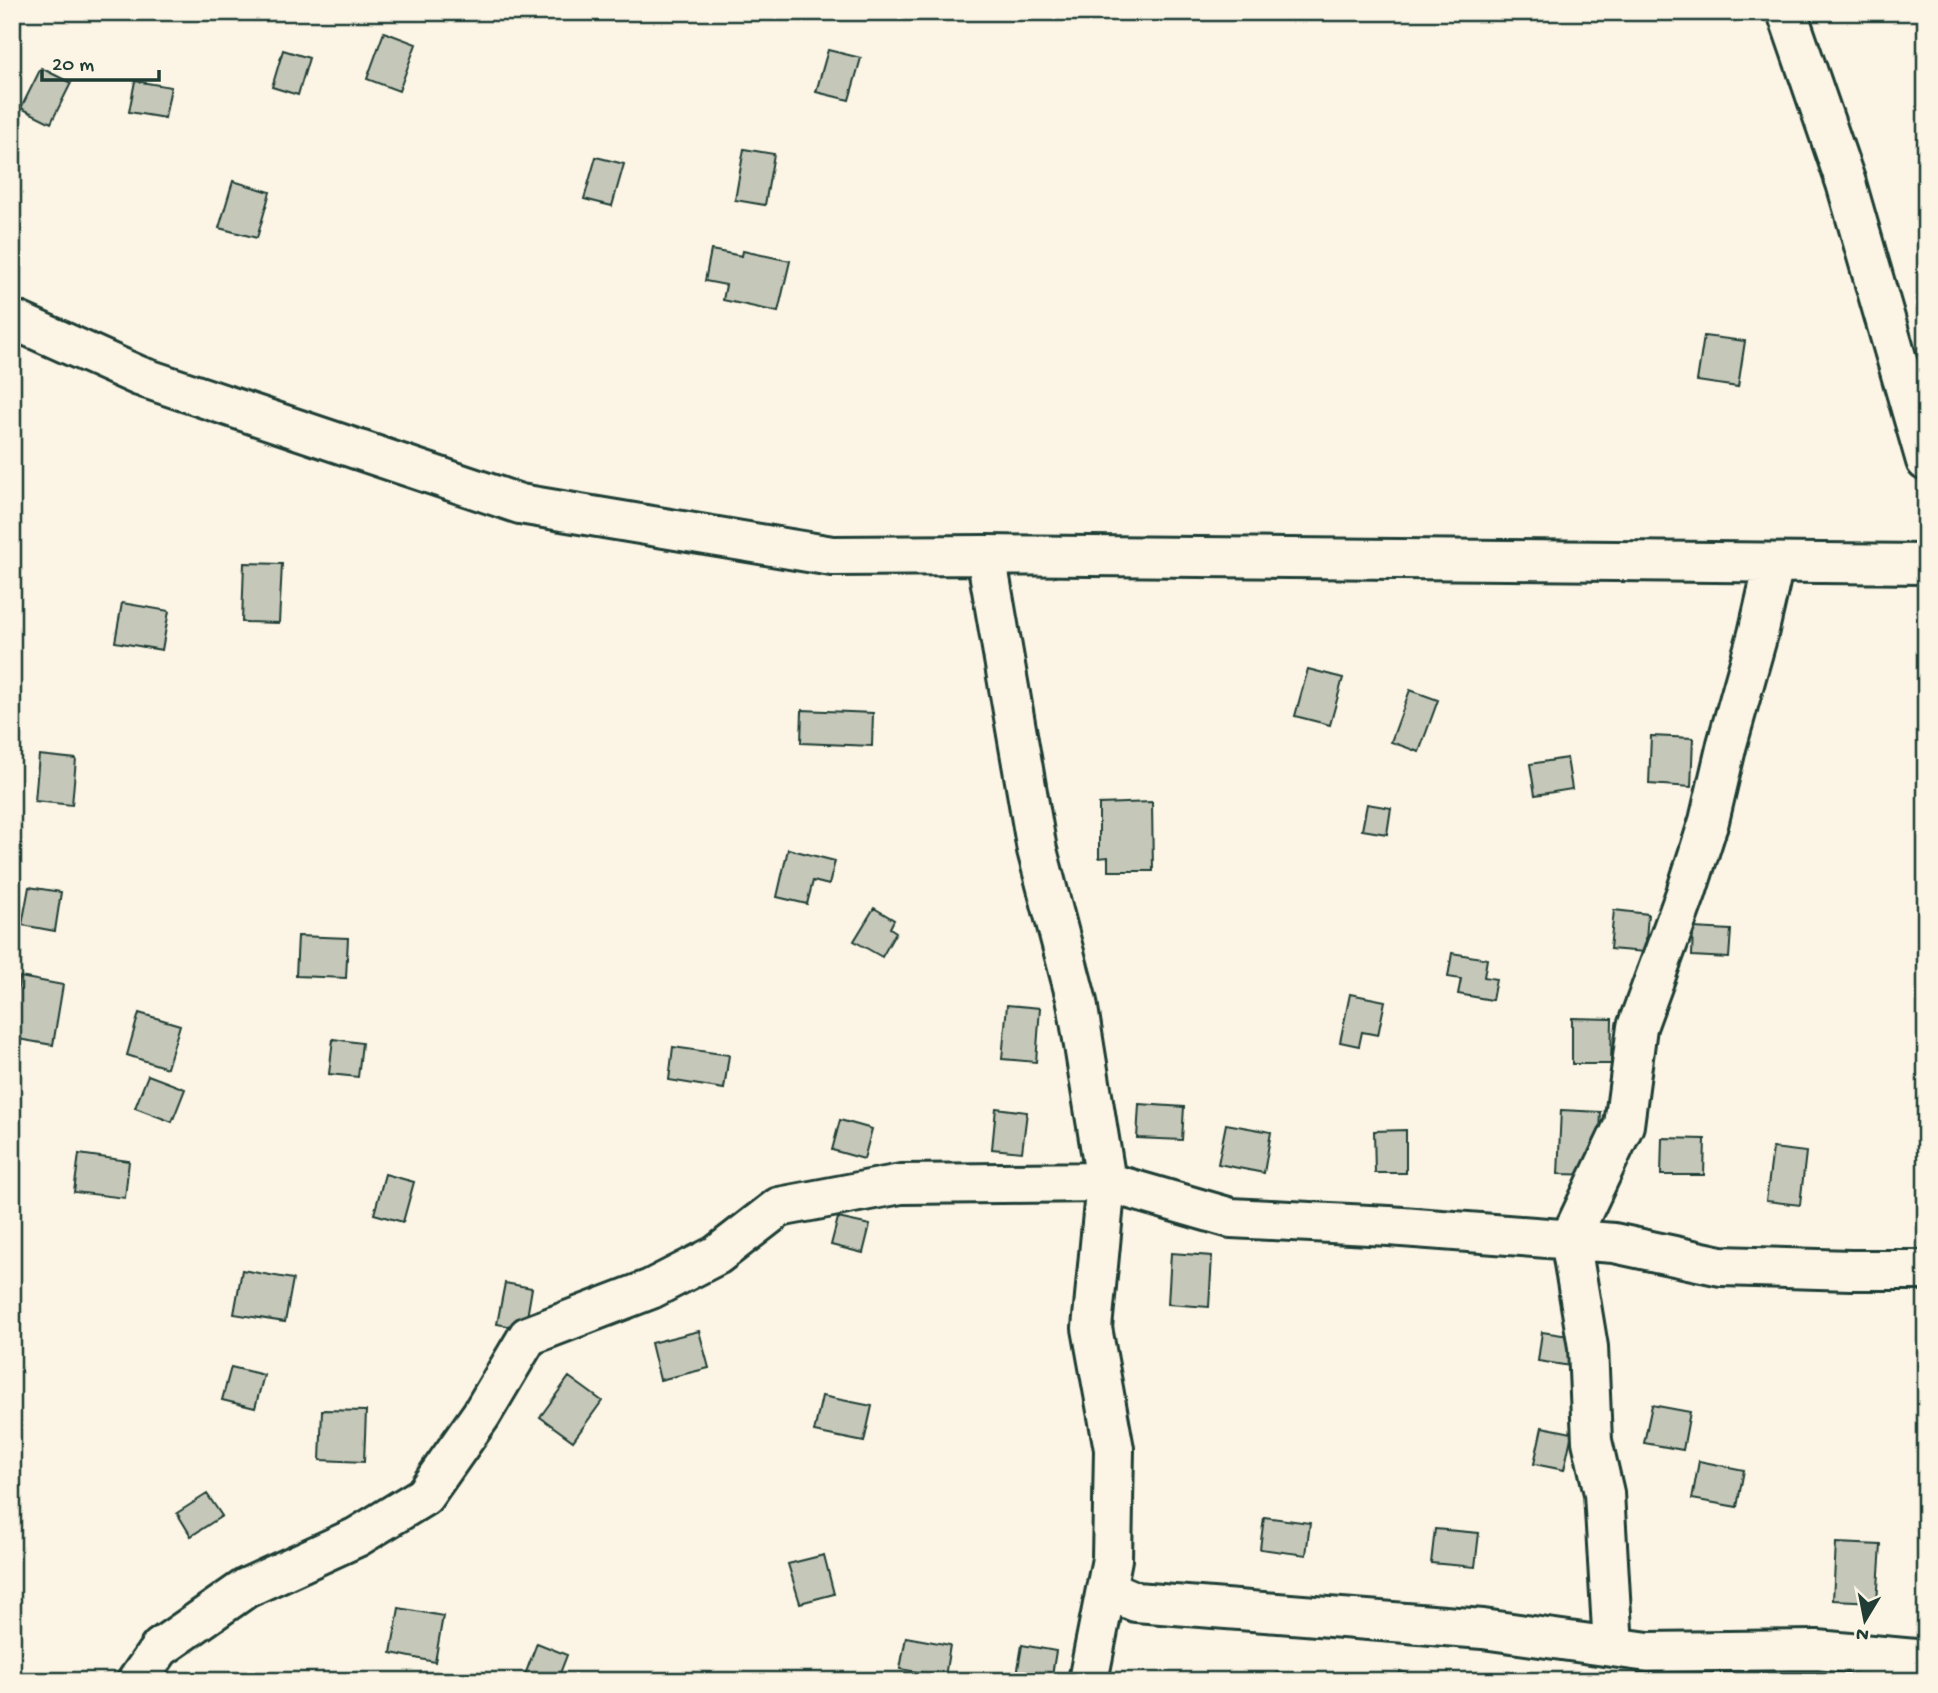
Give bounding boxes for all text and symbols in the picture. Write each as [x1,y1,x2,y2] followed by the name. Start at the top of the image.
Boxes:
[42,38,159,82] scale bar
[52,54,94,79] text: 20 m
[1829,1584,1899,1654] north arrow
[1855,1621,1871,1646] text: N

